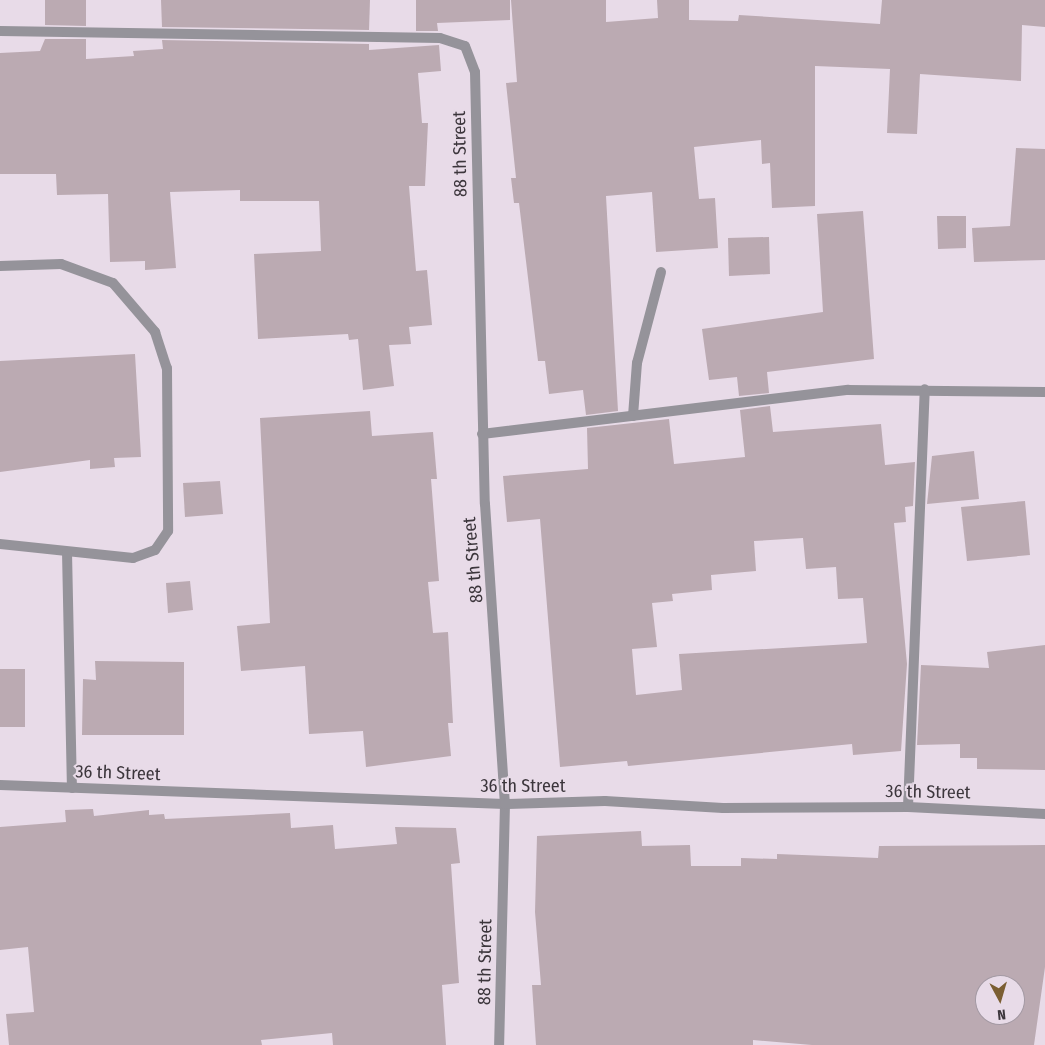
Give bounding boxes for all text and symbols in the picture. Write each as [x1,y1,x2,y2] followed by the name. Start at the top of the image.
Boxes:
[448,111,472,197] street label: 88 th Street
[458,516,488,604] street label: 88 th Street
[75,761,161,785] street label: 36 th Street
[480,775,566,797] street label: 36 th Street
[885,780,971,804] street label: 36 th Street
[473,919,497,1005] street label: 88 th Street
[975,975,1025,1025] north arrow
[996,1006,1007,1023] text: N

